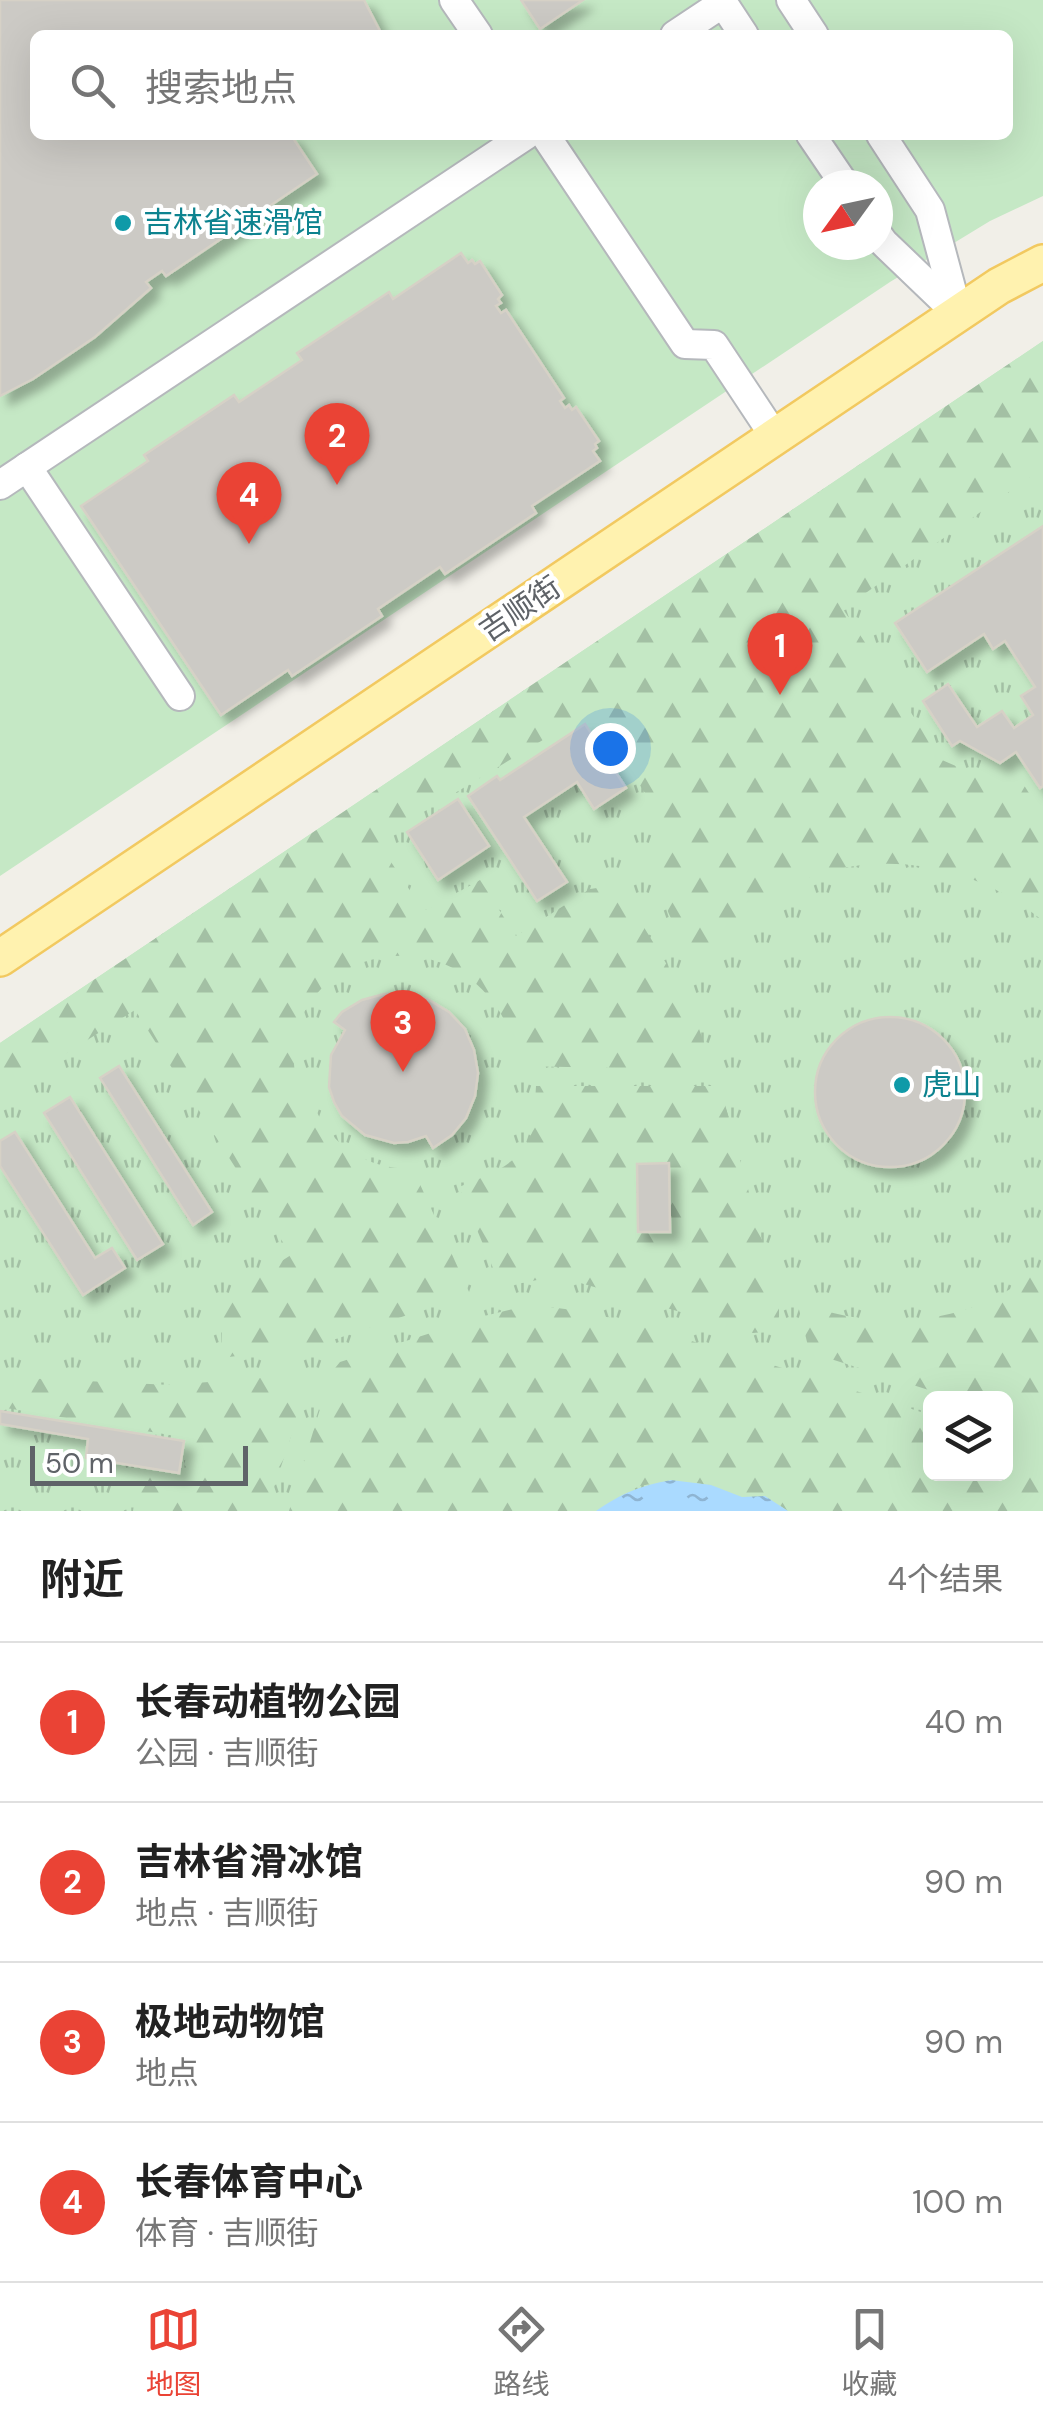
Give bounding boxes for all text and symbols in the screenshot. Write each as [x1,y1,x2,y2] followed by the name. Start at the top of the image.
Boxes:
[30,30,1013,140] search box
[65,58,120,113] icon: search
[145,63,297,113] text: 搜索地点
[803,170,893,260] north arrow
[143,203,323,242] place label: 吉林省速滑馆
[112,212,134,234] marker: 吉林省速滑馆
[304,402,370,485] pin: 2
[216,462,282,544] pin: 4
[472,567,568,650] street label: 吉顺街
[748,612,812,695] pin: 1
[585,723,636,774] your location
[370,990,436,1072] pin: 3
[922,1065,982,1104] place label: 虎山
[891,1074,913,1096] marker: 虎山
[923,1391,1013,1481] map controls
[923,1391,1013,1481] button: layers
[30,1441,248,1486] scale bar
[45,1445,114,1482] text: 50 m
[40,1552,124,1607] text: 附近
[888,1558,1003,1600] text: 4个结果
[135,1677,401,1727] text: 长春动植物公园
[67,1701,78,1743] text: 1
[925,1701,1003,1743] text: 40 m
[135,1732,318,1774] text: 公园 · 吉顺街
[135,1837,363,1887] text: 吉林省滑冰馆
[63,1861,82,1903] text: 2
[924,1861,1003,1903] text: 90 m
[135,1892,318,1934] text: 地点 · 吉顺街
[135,1997,325,2047] text: 极地动物馆
[63,2021,82,2063] text: 3
[924,2021,1003,2063] text: 90 m
[135,2052,199,2094] text: 地点
[135,2157,363,2207] text: 长春体育中心
[62,2181,83,2223] text: 4
[912,2181,1003,2223] text: 100 m
[135,2212,318,2254] text: 体育 · 吉顺街
[146,2302,202,2403] tab: 地图
[493,2302,549,2403] tab: 路线
[841,2302,897,2403] tab: 收藏

